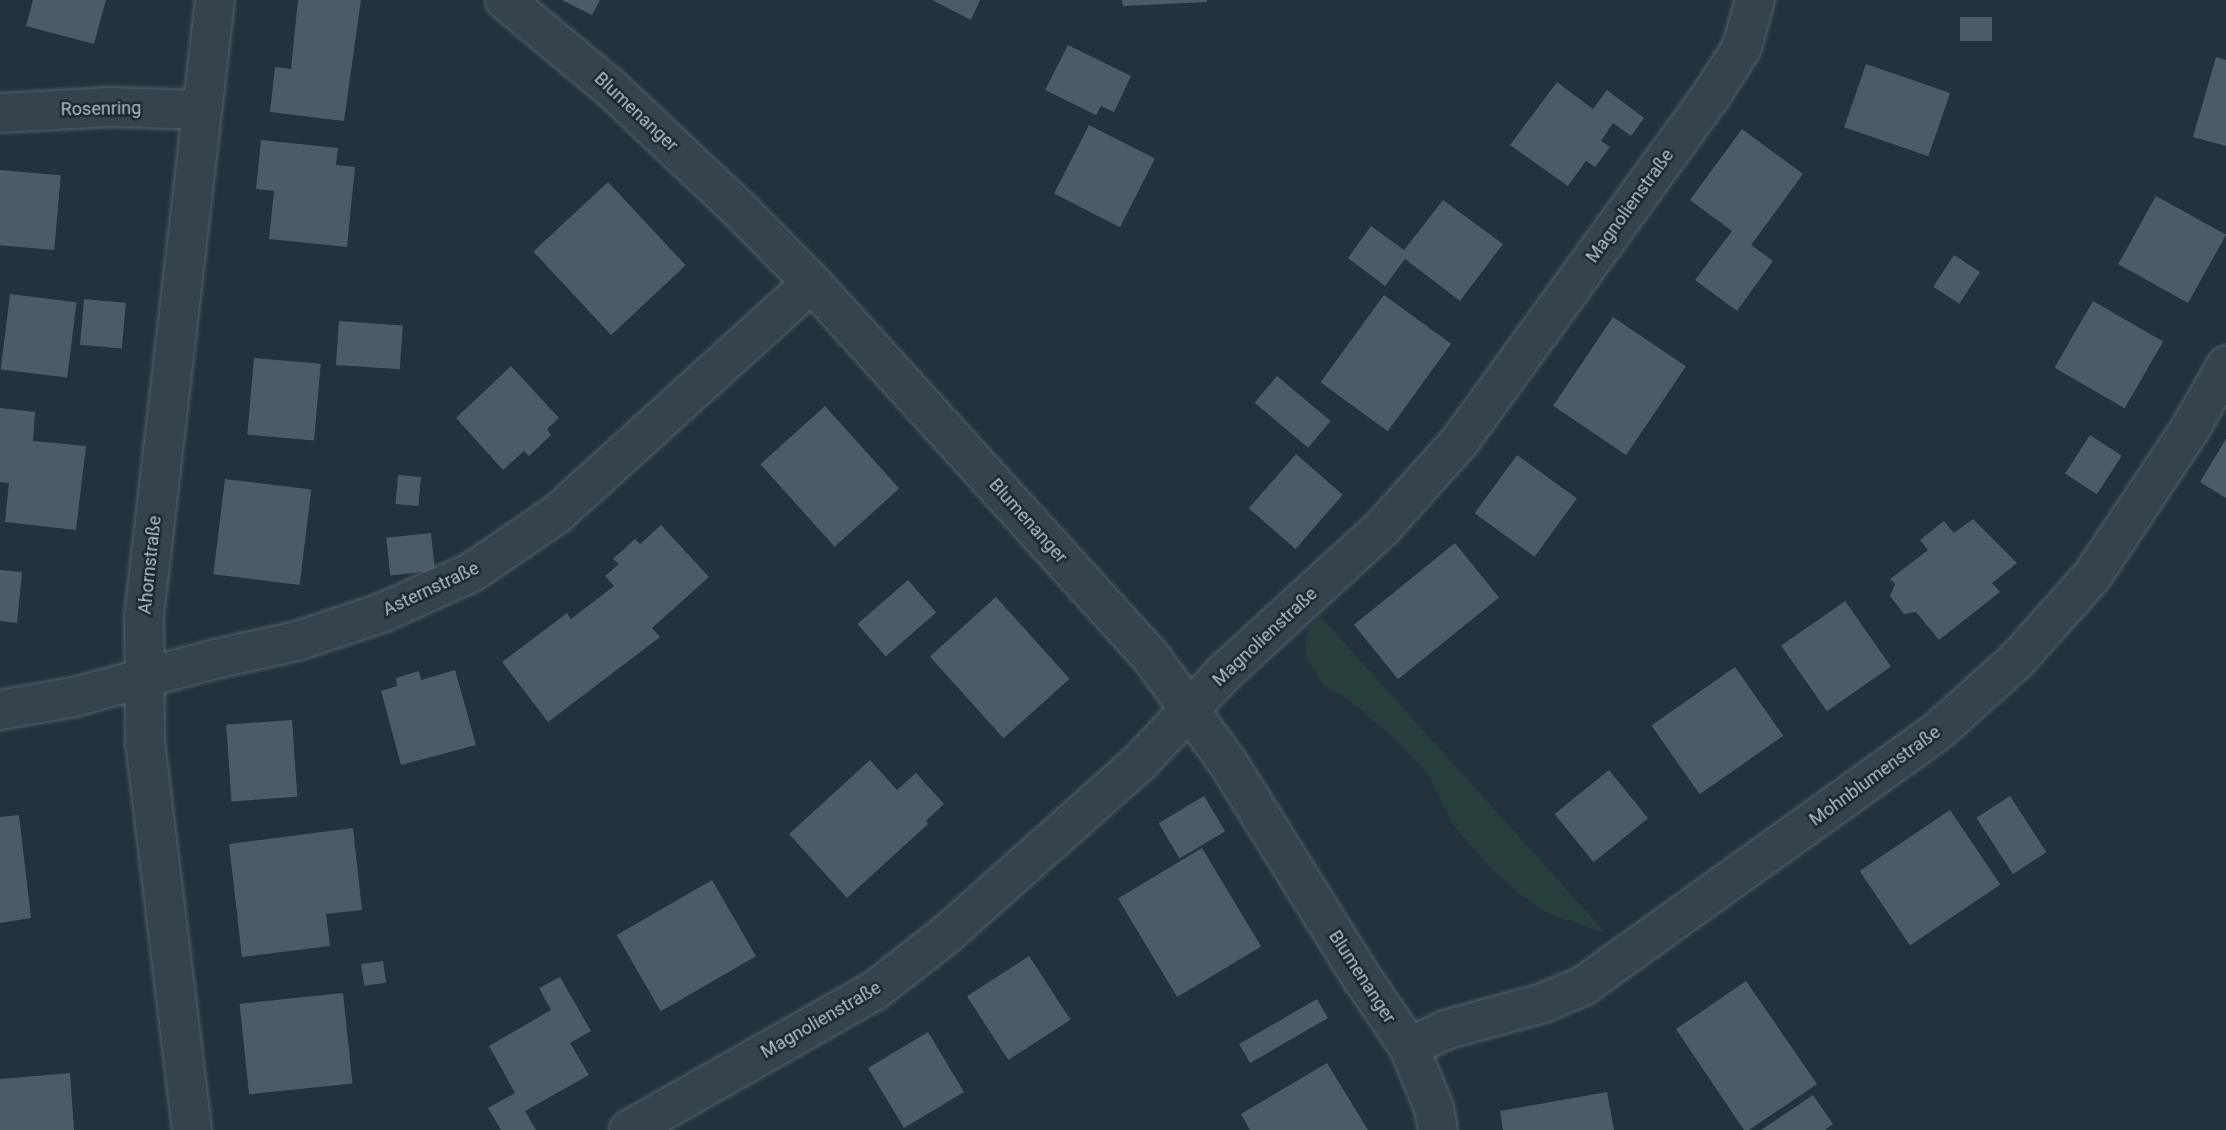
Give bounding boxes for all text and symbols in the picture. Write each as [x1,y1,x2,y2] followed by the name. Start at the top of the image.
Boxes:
[590,68,682,156] street label: Blumenanger
[60,97,142,121] street label: Rosenring
[1582,145,1678,267] street label: Magnolienstraße
[984,474,1072,568] street label: Blumenanger
[134,515,166,615] street label: Ahornstraße
[380,557,482,621] street label: Asternstraße
[1208,583,1322,691] street label: Magnolienstraße
[1805,721,1945,831] street label: Mohnblumenstraße
[1324,927,1400,1027] street label: Blumenanger
[757,977,885,1063] street label: Magnolienstraße

